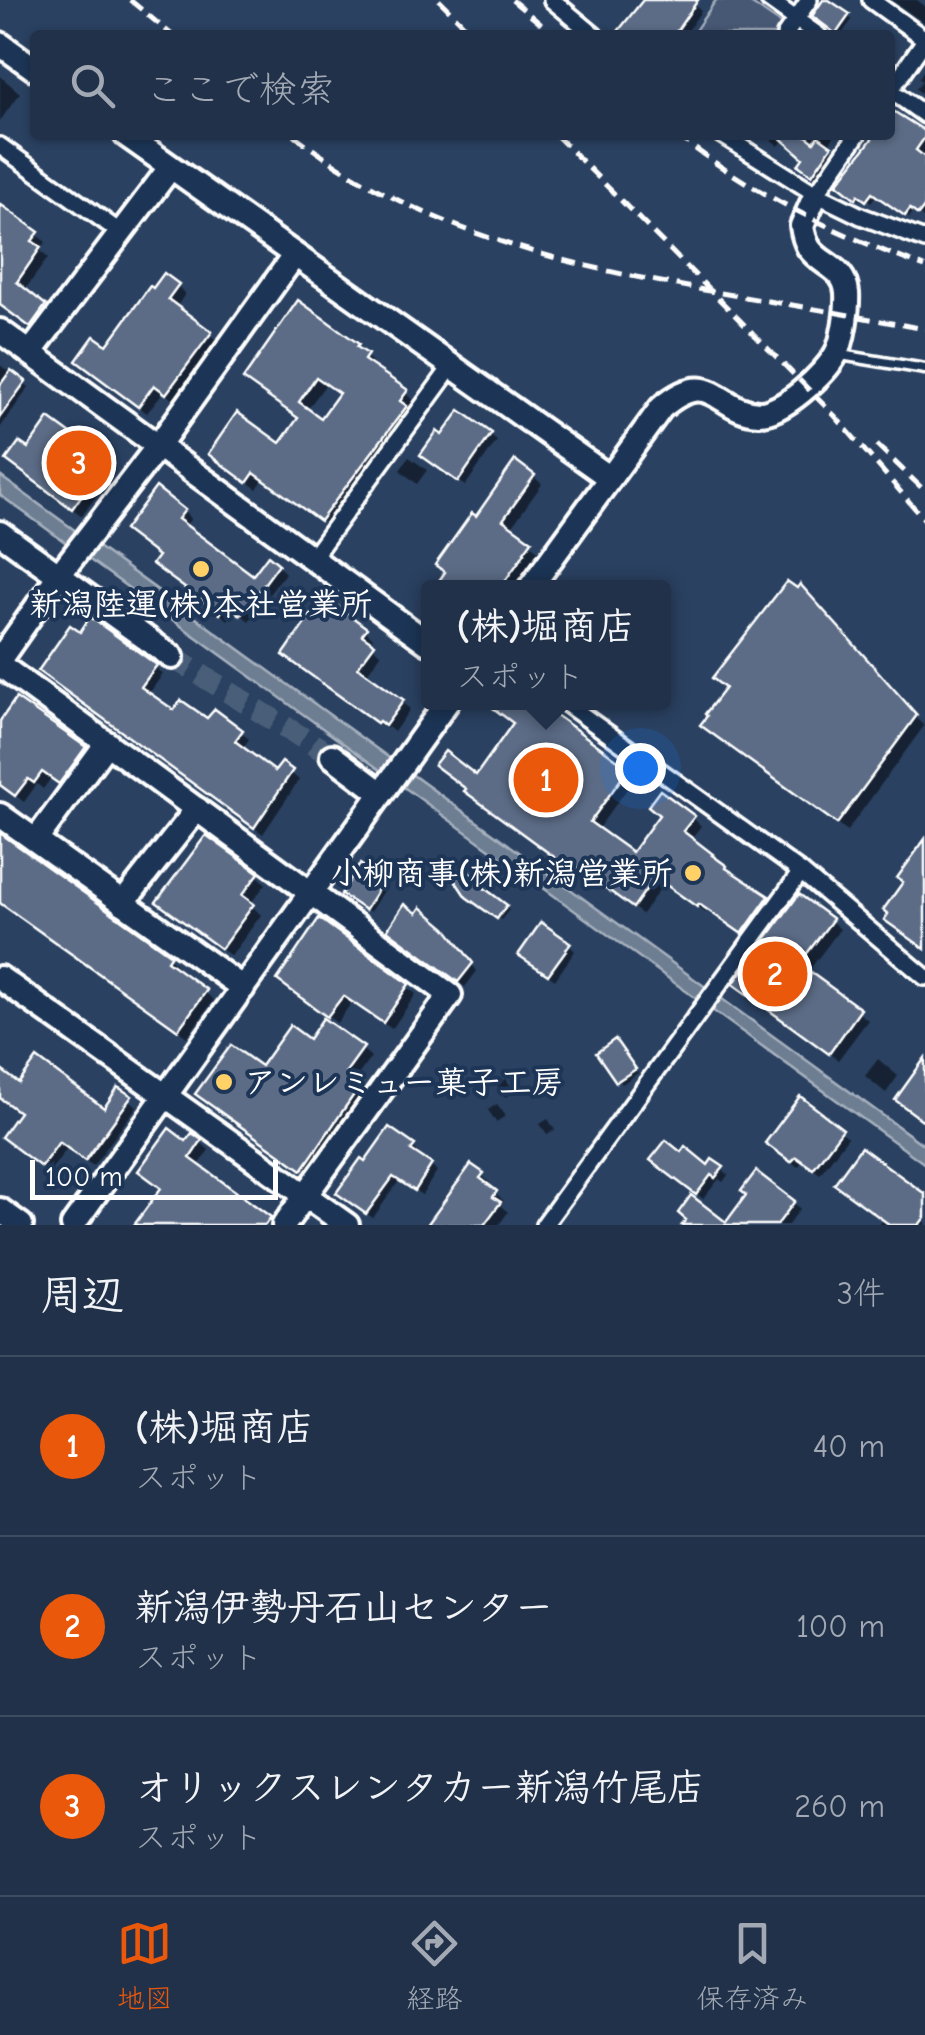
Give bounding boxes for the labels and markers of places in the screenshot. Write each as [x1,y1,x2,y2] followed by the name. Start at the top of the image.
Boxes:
[46,426,112,500] pin: 3
[190,558,212,580] marker: 新潟陸運(株)本社営業所
[30,586,372,623] place label: 新潟陸運(株)本社営業所
[514,742,578,818] pin: 1
[330,855,673,892] place label: 小柳商事(株)新潟営業所
[682,862,704,884] marker: 小柳商事(株)新潟営業所
[742,936,808,1012] pin: 2
[244,1064,563,1101] place label: アンレミュー菓子工房
[213,1071,235,1093] marker: アンレミュー菓子工房

